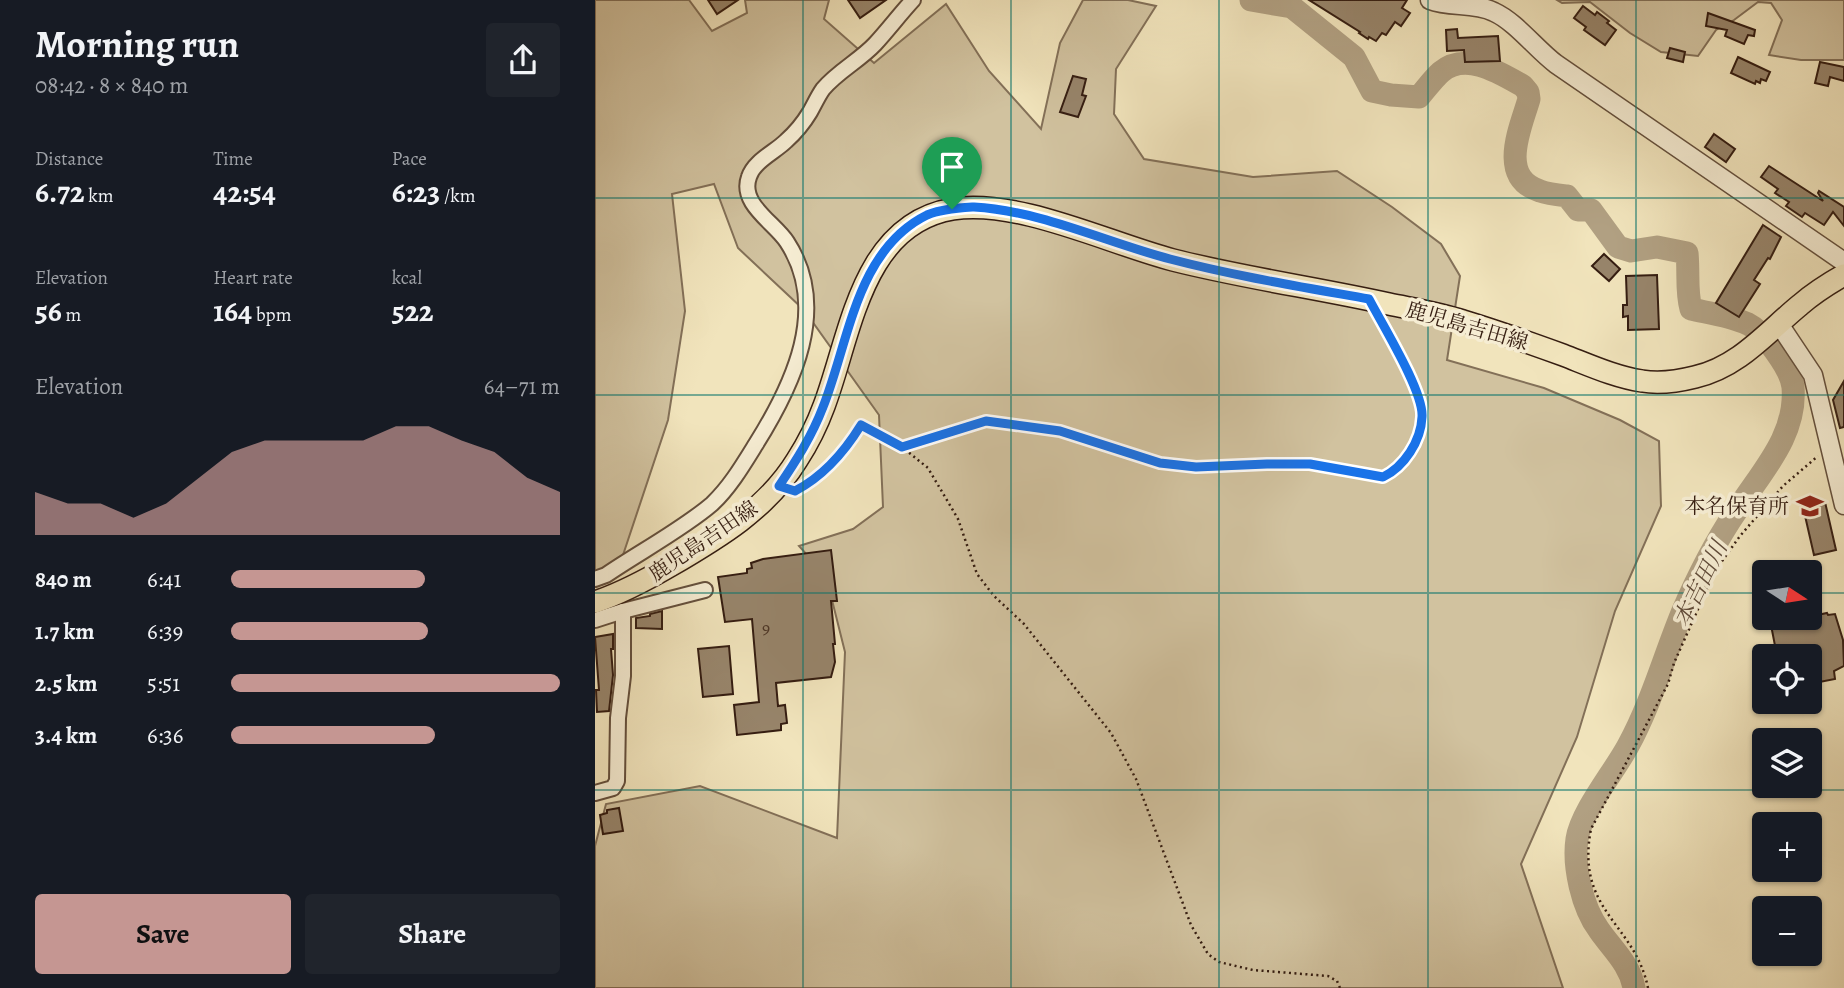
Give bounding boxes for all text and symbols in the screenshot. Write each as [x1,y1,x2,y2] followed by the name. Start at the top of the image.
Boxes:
[35,18,239,70] text: Morning run
[486,23,560,97] button: share
[35,70,188,101] text: 08:42 · 8 × 840 m
[922,137,982,209] pin
[35,146,103,172] text: Distance
[213,146,253,172] text: Time
[392,146,427,172] text: Pace
[933,148,971,186] icon: arrive
[35,172,85,212] text: 6.72
[213,172,276,212] text: 42:54
[392,172,440,212] text: 6:23
[85,183,114,209] text: km
[440,183,475,209] text: /km
[35,265,108,291] text: Elevation
[213,265,293,291] text: Heart rate
[392,265,422,291] text: kcal
[35,291,62,331] text: 56
[213,291,252,331] text: 164
[392,291,433,331] text: 522
[1403,295,1531,357] street label: 鹿児島吉田線
[62,302,81,328] text: m
[252,302,291,328] text: bpm
[35,371,123,402] text: Elevation
[484,371,560,402] text: 64–71 m
[1795,491,1825,521] school or university icon: 本名保育所
[1684,492,1789,520] place label: 本名保育所
[643,494,763,588] street label: 鹿児島吉田線
[1666,533,1736,632] water label: 本吉田川
[1752,560,1822,630] north arrow
[1752,560,1822,966] map controls
[35,564,92,595] text: 840 m
[147,564,181,595] text: 6:41
[35,616,95,647] text: 1.7 km
[147,616,183,647] text: 6:39
[762,616,770,640] house number: 9
[1752,644,1822,714] button: locate
[35,668,97,699] text: 2.5 km
[147,668,180,699] text: 5:51
[35,720,97,751] text: 3.4 km
[147,720,183,751] text: 6:36
[1752,728,1822,798] button: layers
[1752,812,1822,882] button: +
[35,894,291,974] button: Save
[305,894,560,974] button: Share
[1752,896,1822,966] button: −

